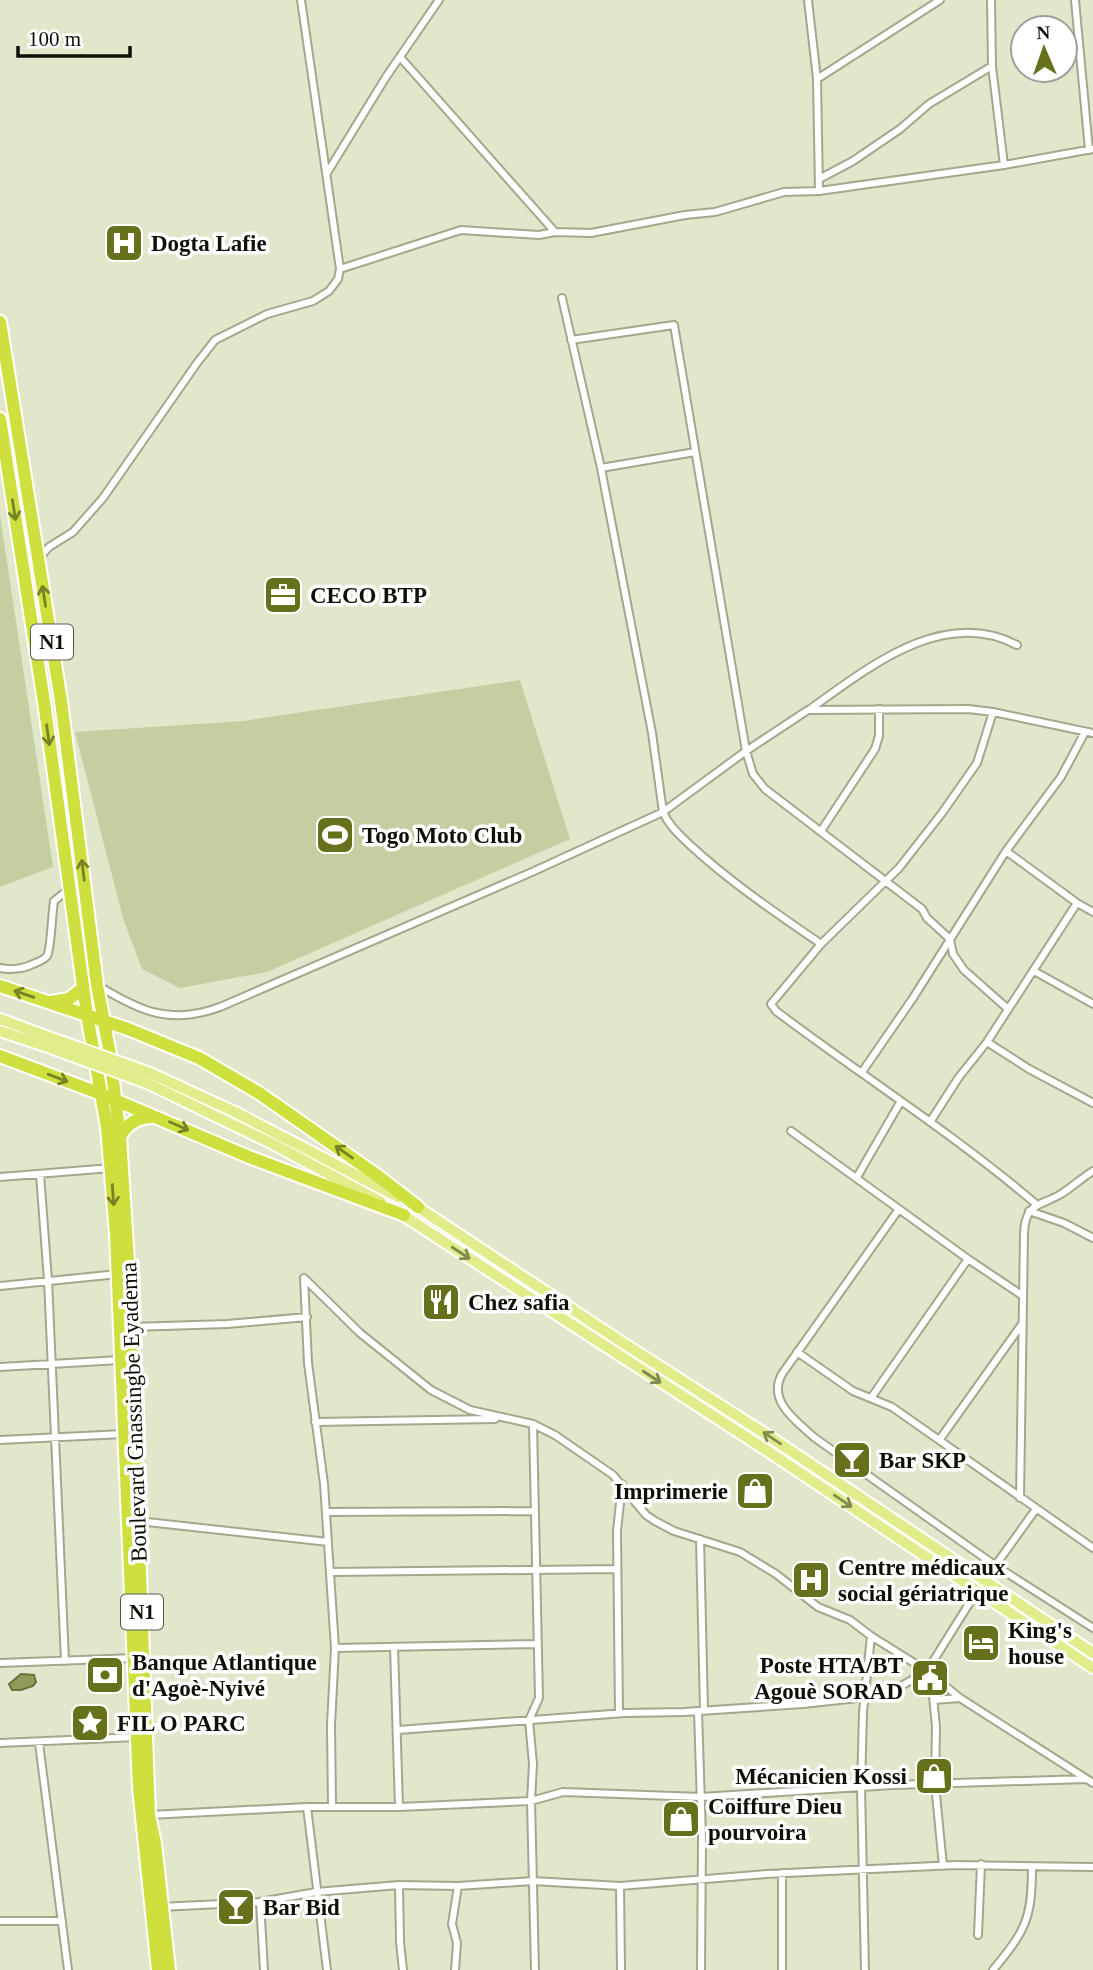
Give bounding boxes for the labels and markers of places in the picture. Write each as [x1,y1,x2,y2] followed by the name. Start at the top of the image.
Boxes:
[103,222,145,264] hospital icon: Dogta Lafie
[151,231,267,256] place label: Dogta Lafie
[262,574,304,616] office icon: CECO BTP
[310,583,427,608] place label: CECO BTP
[314,814,356,856] sports icon: Togo Moto Club
[362,823,522,848] place label: Togo Moto Club
[420,1281,462,1323] restaurant icon: Chez safia
[468,1290,570,1315] place label: Chez safia
[831,1439,873,1481] bar icon: Bar SKP
[879,1448,966,1473] place label: Bar SKP
[734,1470,776,1512] shop icon: Imprimerie
[614,1479,728,1504] place label: Imprimerie
[838,1555,1009,1606] place label: Centre médicaux social gériatrique
[790,1559,832,1601] hospital icon: Centre médicaux social gériatrique
[1008,1618,1072,1669] place label: King's house
[960,1622,1002,1664] hotel icon: King's house
[132,1650,317,1701] place label: Banque Atlantique d'Agoè-Nyivé
[754,1653,903,1704] place label: Poste HTA/BT Agouè SORAD
[84,1654,126,1696] bank icon: Banque Atlantique d'Agoè-Nyivé
[909,1657,951,1699] public building icon: Poste HTA/BT Agouè SORAD
[69,1702,111,1744] place icon: FIL O PARC
[117,1711,246,1736] place label: FIL O PARC
[913,1755,955,1797] shop icon: Mécanicien Kossi
[735,1764,908,1789] place label: Mécanicien Kossi
[708,1794,843,1845] place label: Coiffure Dieu pourvoira
[660,1798,702,1840] shop icon: Coiffure Dieu pourvoira
[215,1886,257,1928] bar icon: Bar Bid
[263,1895,340,1920] place label: Bar Bid

